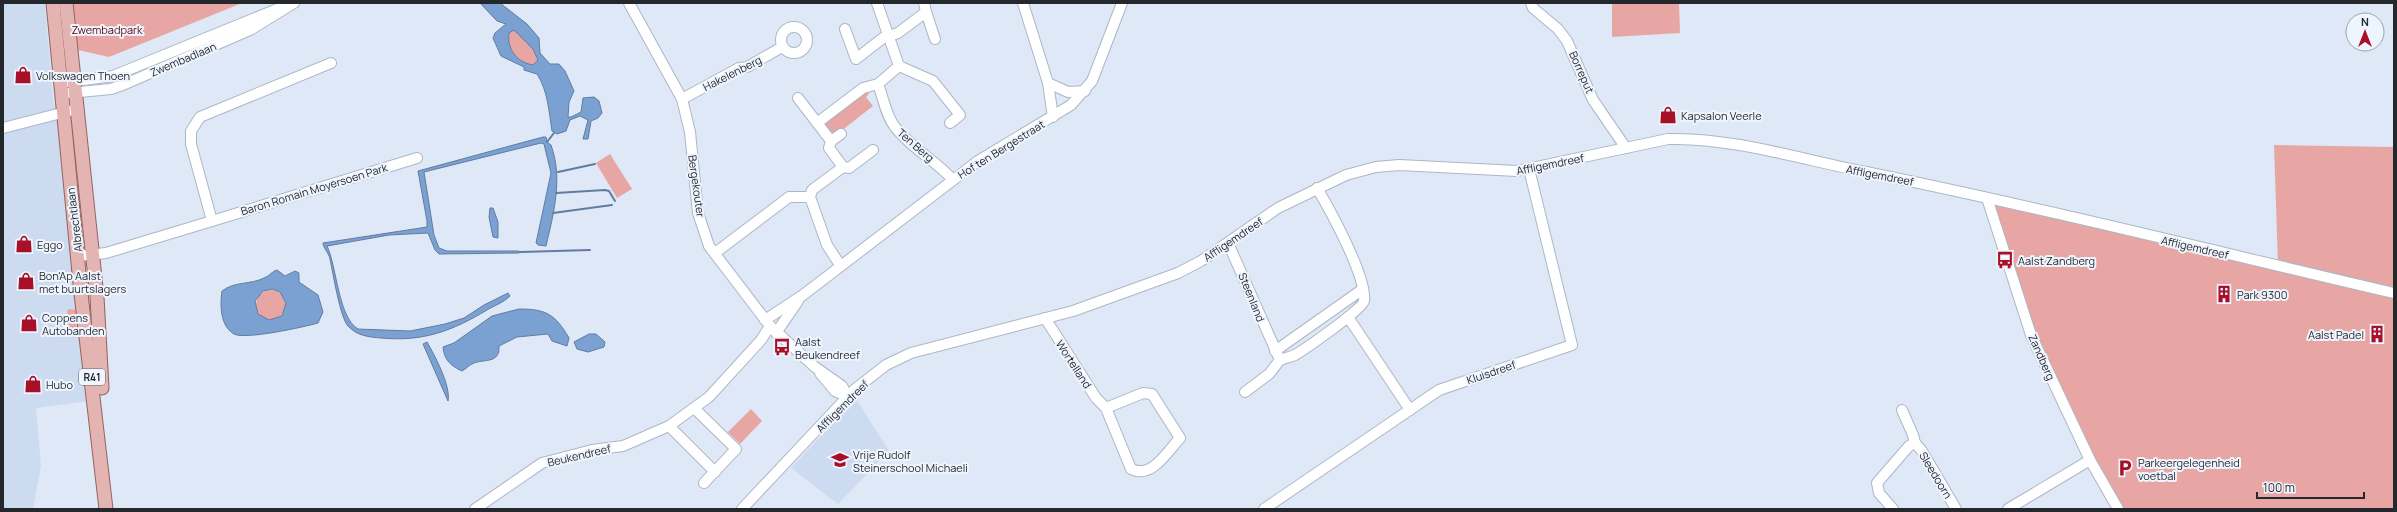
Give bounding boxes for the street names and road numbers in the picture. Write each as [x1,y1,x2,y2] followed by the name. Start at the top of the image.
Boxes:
[148,38,218,80] street label: Zwembadlaan
[1566,48,1598,96] street label: Borreput
[700,52,764,94] street label: Hakelenberg
[955,116,1047,182] street label: Hof ten Bergestraat
[894,125,938,165] street label: Ten Berg
[1515,150,1585,178] street label: Affligemdreef
[685,154,709,218] street label: Bergekouter
[239,159,390,218] street label: Baron Romain Moyersoen Park
[1845,161,1915,189] street label: Affligemdreef
[63,187,85,253] street label: Albrechtlaan
[1200,214,1266,264] street label: Affligemdreef
[2160,232,2230,262] street label: Affligemdreef
[1235,270,1269,324] street label: Steenland
[2025,332,2059,382] street label: Zandberg
[1053,337,1095,391] street label: Wortelland
[1464,357,1518,387] street label: Kluisdreef
[79,369,105,385] road number: R41
[812,376,872,436] street label: Affligemdreef
[546,440,612,470] street label: Beukendreef
[1916,449,1956,501] street label: Sleedoorn

